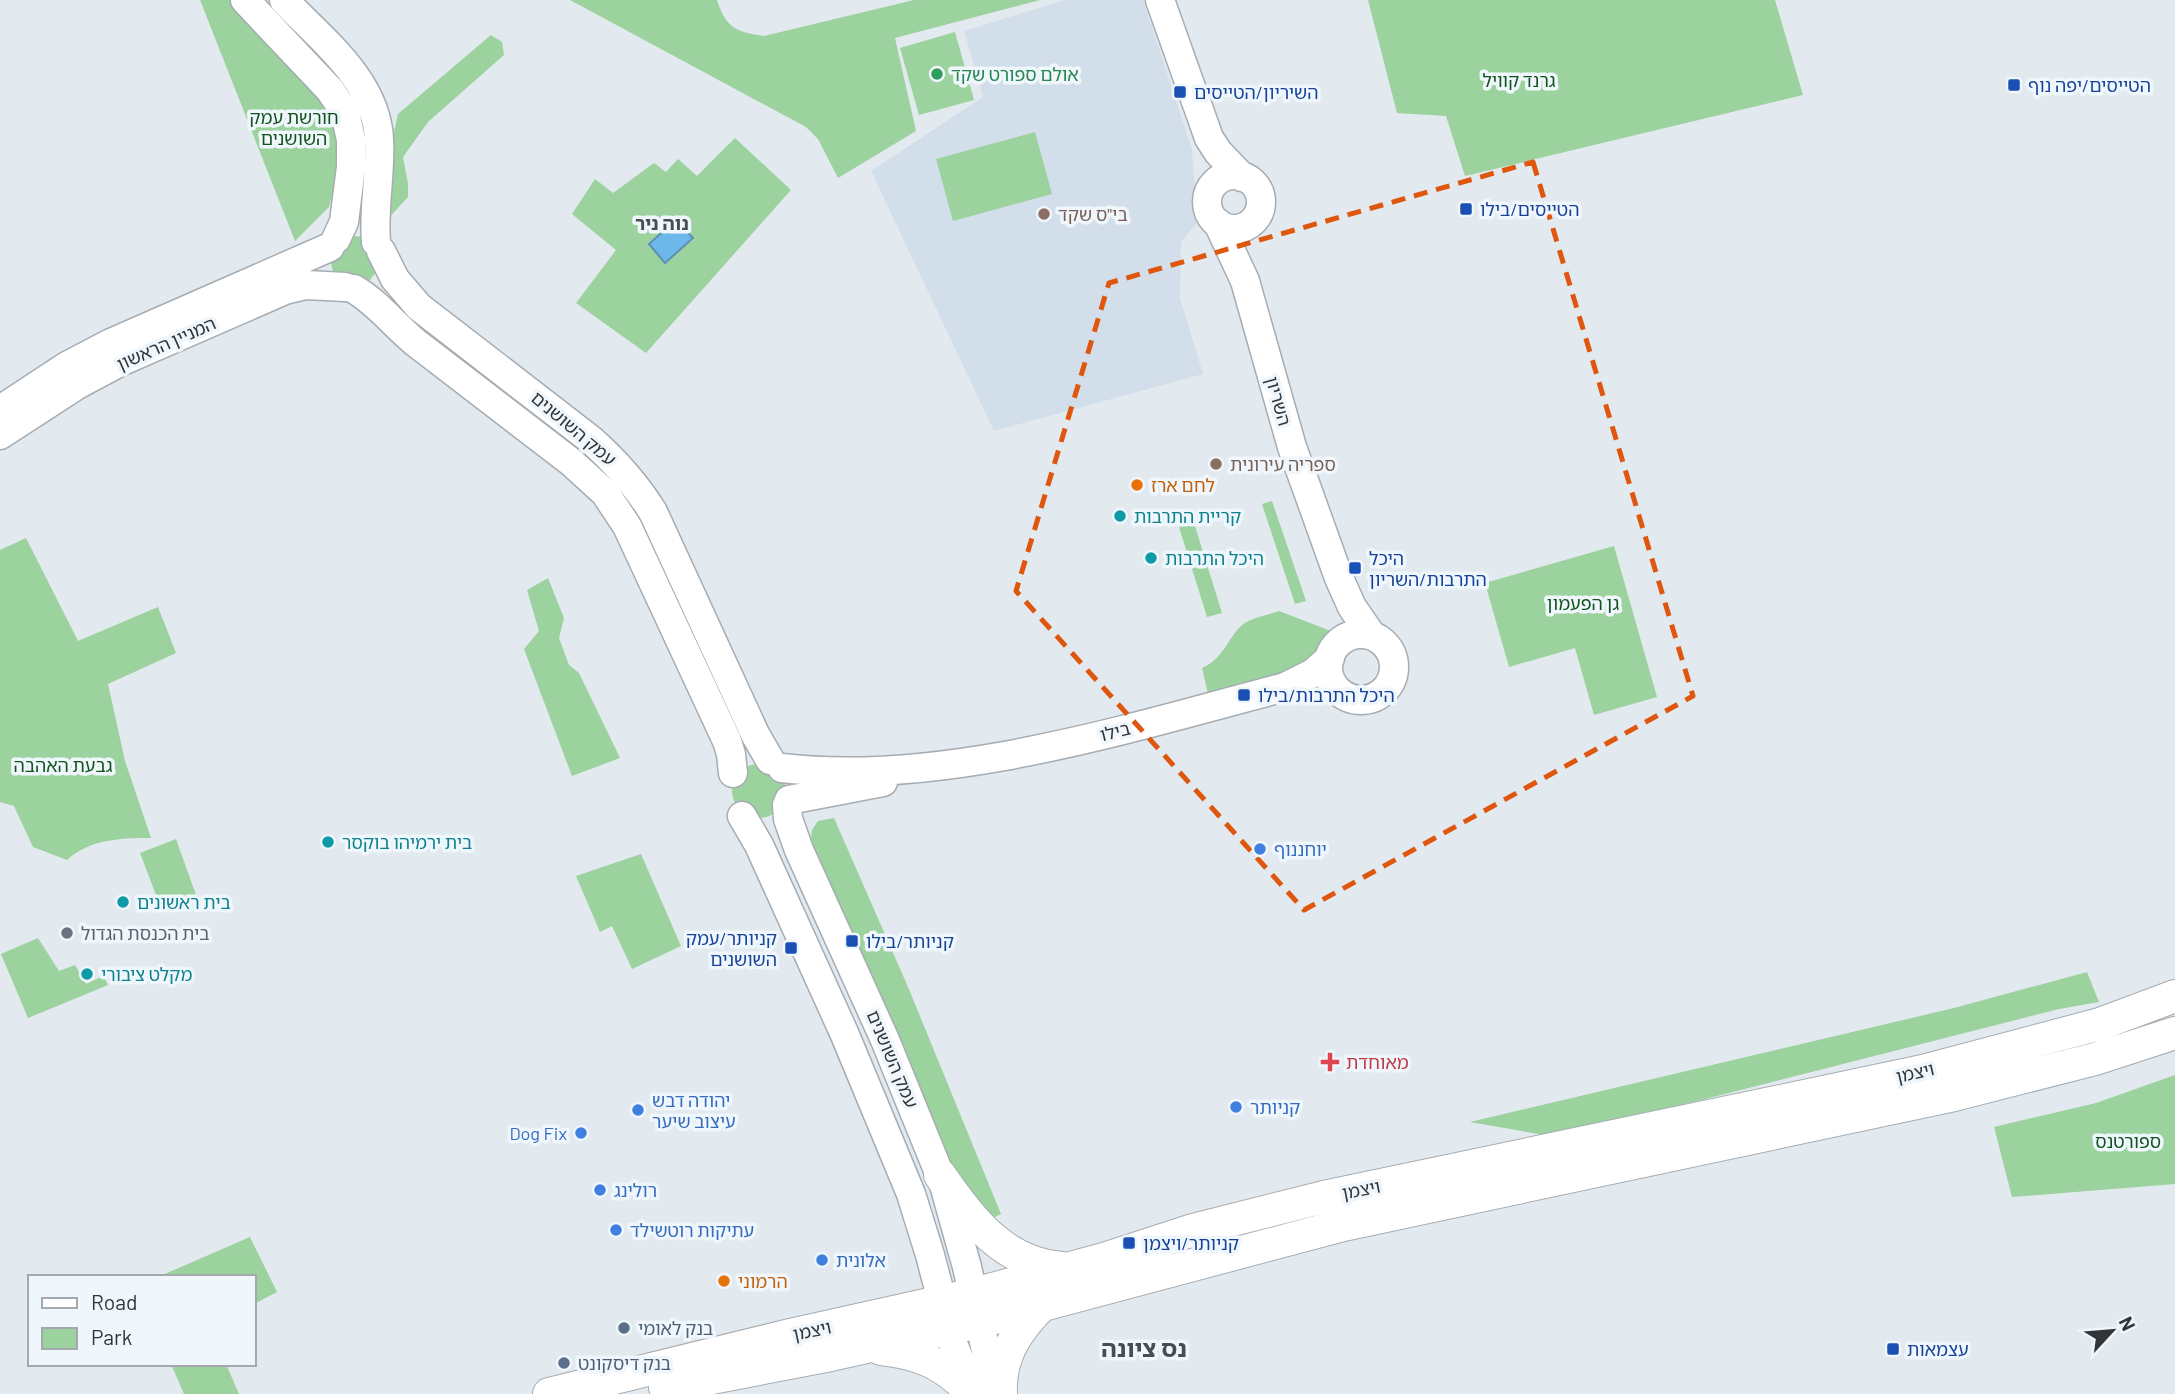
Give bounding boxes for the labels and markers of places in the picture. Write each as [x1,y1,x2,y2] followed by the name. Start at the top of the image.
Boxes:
[951,63,1079,85] place label: אולם ספורט שקד
[929,66,945,82] marker: אולם ספורט שקד
[2028,74,2151,96] place label: הטייסים/יפה נוף
[2006,77,2022,93] marker: הטייסים/יפה נוף
[1194,81,1318,103] place label: השיריון/הטייסים
[1172,84,1188,100] marker: השיריון/הטייסים
[1480,198,1579,220] place label: הטייסים/בילו
[1458,201,1474,217] marker: הטייסים/בילו
[1058,203,1128,225] place label: בי"ס שקד
[1036,206,1052,222] marker: בי"ס שקד
[1230,453,1336,475] place label: ספריה עירונית
[1208,456,1224,472] marker: ספריה עירונית
[1151,474,1215,496] place label: לחם ארז
[1129,477,1145,493] marker: לחם ארז
[1134,505,1241,527] place label: קריית התרבות
[1112,508,1128,524] marker: קריית התרבות
[1165,547,1264,569] place label: היכל התרבות
[1369,547,1487,590] place label: היכל התרבות/השריון
[1143,550,1159,566] marker: היכל התרבות
[1347,560,1363,576] marker: היכל התרבות/השריון
[1258,684,1395,706] place label: היכל התרבות/בילו
[1236,687,1252,703] marker: היכל התרבות/בילו
[342,831,472,853] place label: בית ירמיהו בוקסר
[320,834,336,850] marker: בית ירמיהו בוקסר
[1274,838,1327,860] place label: יוחננוף
[1252,841,1268,857] marker: יוחננוף
[137,891,231,913] place label: בית ראשונים
[115,894,131,910] marker: בית ראשונים
[81,922,210,944] place label: בית הכנסת הגדול
[59,925,75,941] marker: בית הכנסת הגדול
[686,927,777,970] place label: קניותר/עמק השושנים
[866,930,954,952] place label: קניותר/בילו
[844,933,860,949] marker: קניותר/בילו
[783,940,799,956] marker: קניותר/עמק השושנים
[101,963,192,985] place label: מקלט ציבורי
[79,966,95,982] marker: מקלט ציבורי
[1346,1051,1409,1073] place label: מאוחדת
[1320,1052,1340,1072] marker: מאוחדת
[652,1089,736,1132] place label: יהודה דבש עיצוב שיער
[1250,1096,1300,1118] place label: קניותר
[1228,1099,1244,1115] marker: קניותר
[630,1102,646,1118] marker: יהודה דבש עיצוב שיער
[509,1122,567,1144] place label: Dog Fix
[573,1125,589,1141] marker: Dog Fix
[614,1179,657,1201] place label: רולינג
[592,1182,608,1198] marker: רולינג
[630,1219,754,1241] place label: עתיקות רוטשילד
[608,1222,624,1238] marker: עתיקות רוטשילד
[1143,1232,1239,1254] place label: קניותר/ויצמן
[1121,1235,1137,1251] marker: קניותר/ויצמן
[836,1249,886,1271] place label: אלונית
[814,1252,830,1268] marker: אלונית
[738,1270,788,1292] place label: הרמוני
[716,1273,732,1289] marker: הרמוני
[638,1317,713,1339] place label: בנק לאומי
[616,1320,632,1336] marker: בנק לאומי
[1907,1338,1969,1360] place label: עצמאות
[1885,1341,1901,1357] marker: עצמאות
[578,1352,671,1374] place label: בנק דיסקונט
[556,1355,572,1371] marker: בנק דיסקונט

